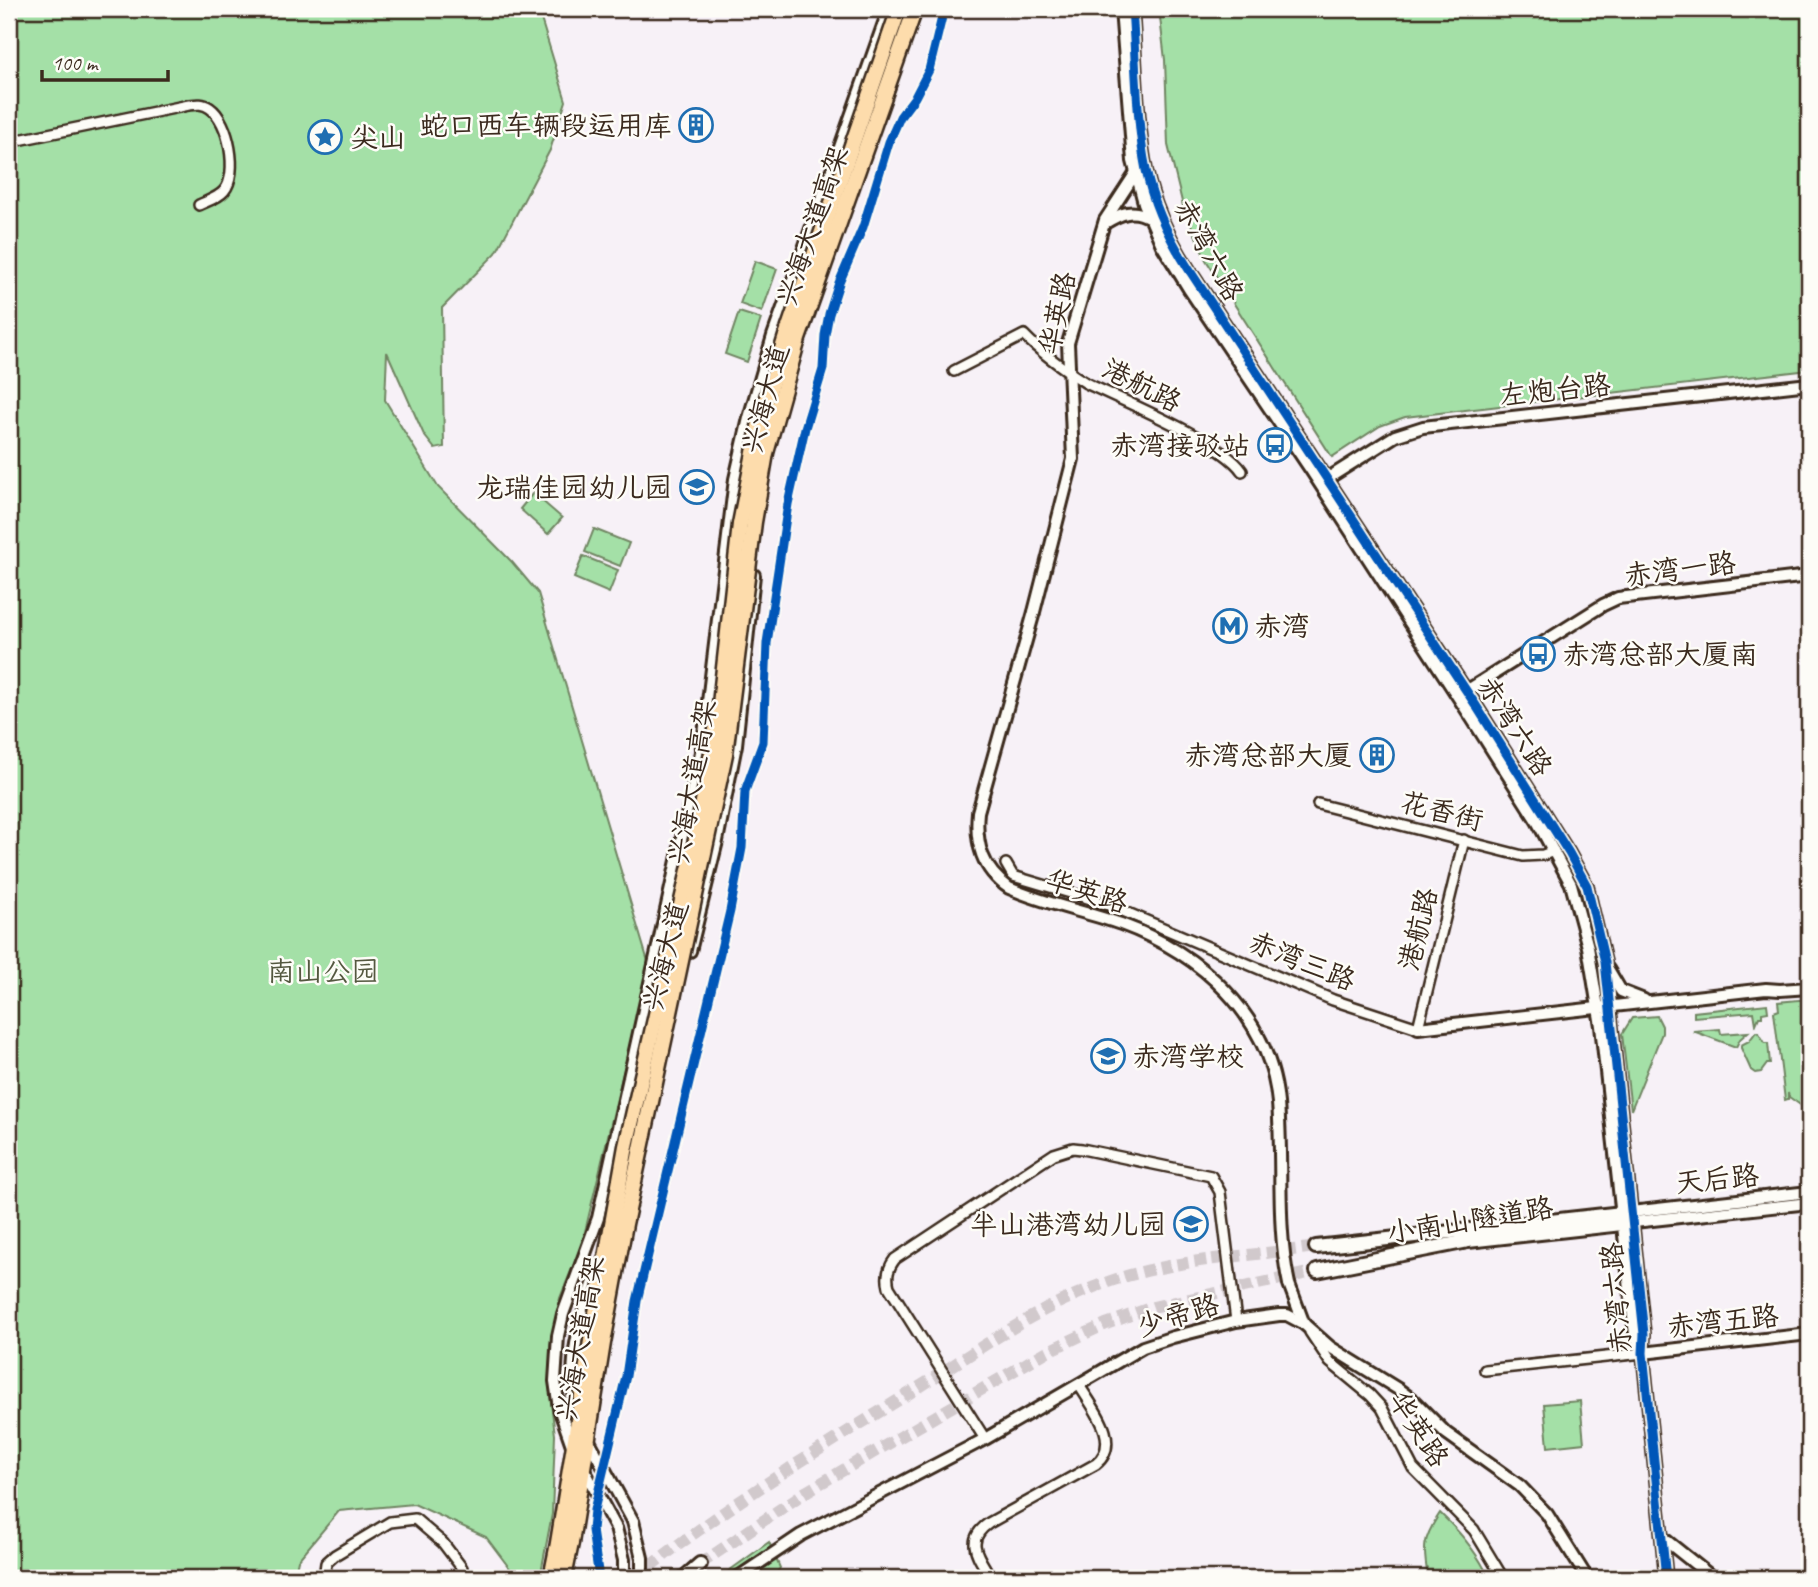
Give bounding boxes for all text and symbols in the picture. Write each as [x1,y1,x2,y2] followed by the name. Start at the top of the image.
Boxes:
[42,38,168,82] scale bar
[52,50,99,76] text: 100 m
[677,106,715,144] building icon: 蛇口西车辆段运用库
[420,108,672,143] place label: 蛇口西车辆段运用库
[306,118,344,156] place icon: 尖山
[350,120,406,155] place label: 尖山
[768,141,856,311] street label: 兴海大道高架
[1167,193,1251,307] street label: 赤湾六路
[1031,268,1083,358] street label: 华英路
[734,340,796,458] street label: 兴海大道
[1097,350,1187,420] street label: 港航路
[1497,367,1613,413] street label: 左炮台路
[1256,426,1294,464] bus stop icon: 赤湾接驳站
[1110,428,1250,463] place label: 赤湾接驳站
[678,468,716,506] school or university icon: 龙瑞佳园幼儿园
[476,470,672,505] place label: 龙瑞佳园幼儿园
[1622,545,1738,593] street label: 赤湾一路
[1211,607,1249,645] metro station icon: 赤湾
[1254,609,1310,644] place label: 赤湾
[1519,635,1557,673] bus stop icon: 赤湾总部大厦南
[1562,637,1758,672] place label: 赤湾总部大厦南
[1470,669,1560,783] street label: 赤湾六路
[660,696,724,868] street label: 兴海大道高架
[1358,736,1396,774] building icon: 赤湾总部大厦
[1184,738,1352,773] place label: 赤湾总部大厦
[1397,784,1487,838] street label: 花香街
[1042,861,1132,921] street label: 华英路
[1391,884,1445,974] street label: 港航路
[634,897,696,1015] street label: 兴海大道
[1244,924,1360,998] street label: 赤湾三路
[267,954,379,989] park label: 南山公园
[1089,1037,1127,1075] school or university icon: 赤湾学校
[1132,1039,1244,1074] place label: 赤湾学校
[1673,1157,1761,1201] street label: 天后路
[1384,1190,1556,1250] street label: 小南山隧道路
[1172,1205,1210,1243] school or university icon: 半山港湾幼儿园
[970,1207,1166,1242] place label: 半山港湾幼儿园
[1594,1241,1638,1355] street label: 赤湾六路
[548,1252,612,1424] street label: 兴海大道高架
[1133,1286,1223,1344] street label: 少帝路
[1665,1298,1781,1344] street label: 赤湾五路
[1381,1384,1457,1474] street label: 华英路

